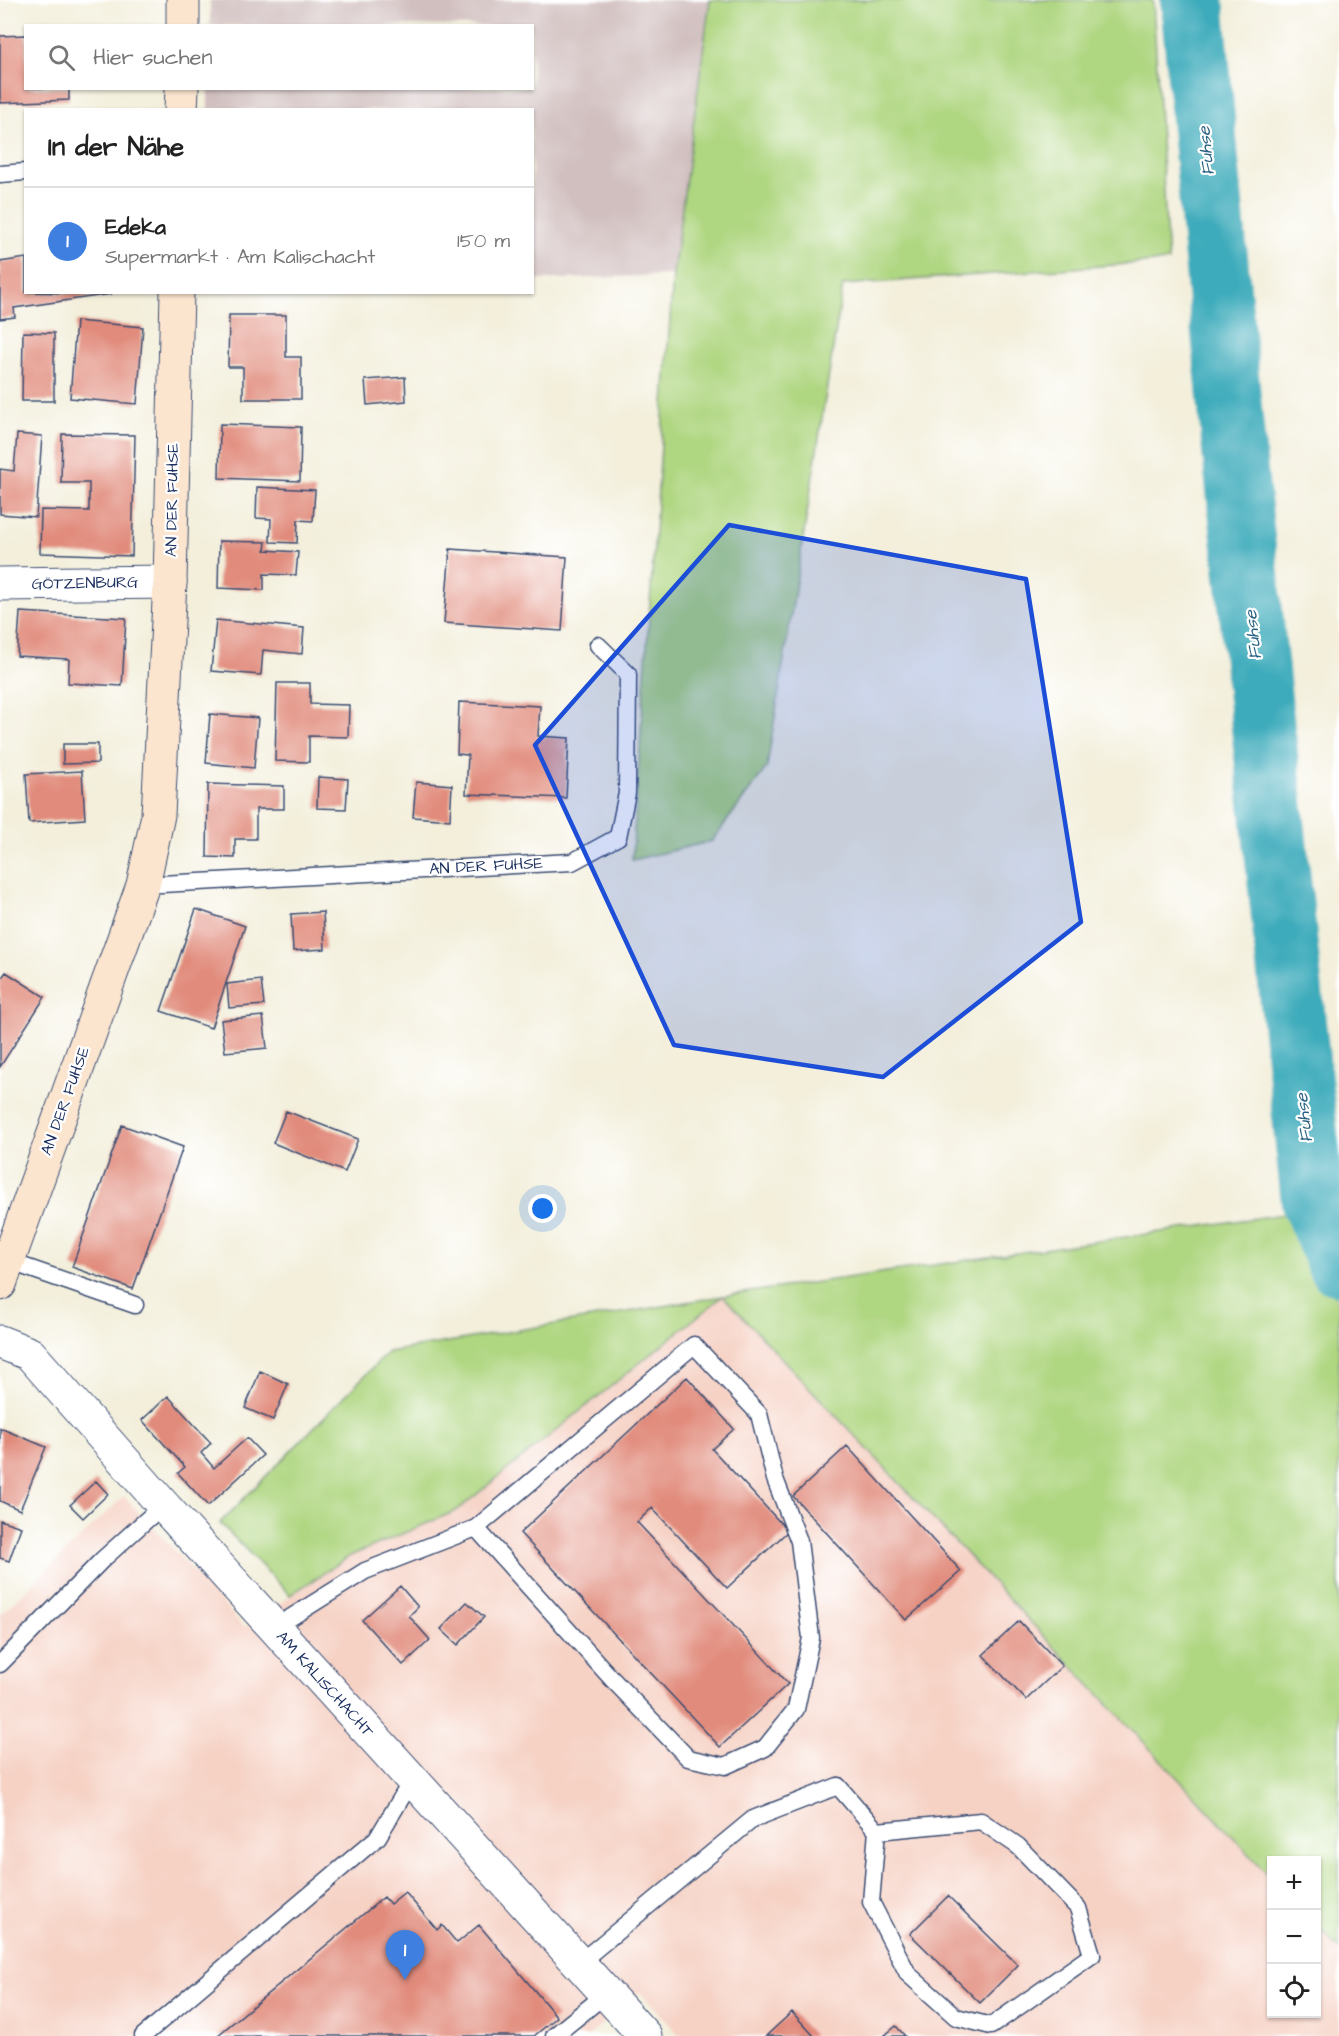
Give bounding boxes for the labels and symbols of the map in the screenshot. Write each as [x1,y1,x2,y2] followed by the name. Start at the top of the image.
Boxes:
[1191,124,1221,177] water label: Fuhse
[160,442,184,557] street label: AN DER FUHSE
[31,571,139,595] street label: GÖTZENBURG
[1238,608,1268,661] water label: Fuhse
[429,852,544,880] street label: AN DER FUHSE
[35,1043,95,1158] street label: AN DER FUHSE
[1289,1091,1319,1144] water label: Fuhse
[528,1194,557,1223] your location
[271,1626,379,1742] street label: AM KALISCHACHT
[386,1930,424,1980] pin: 1

